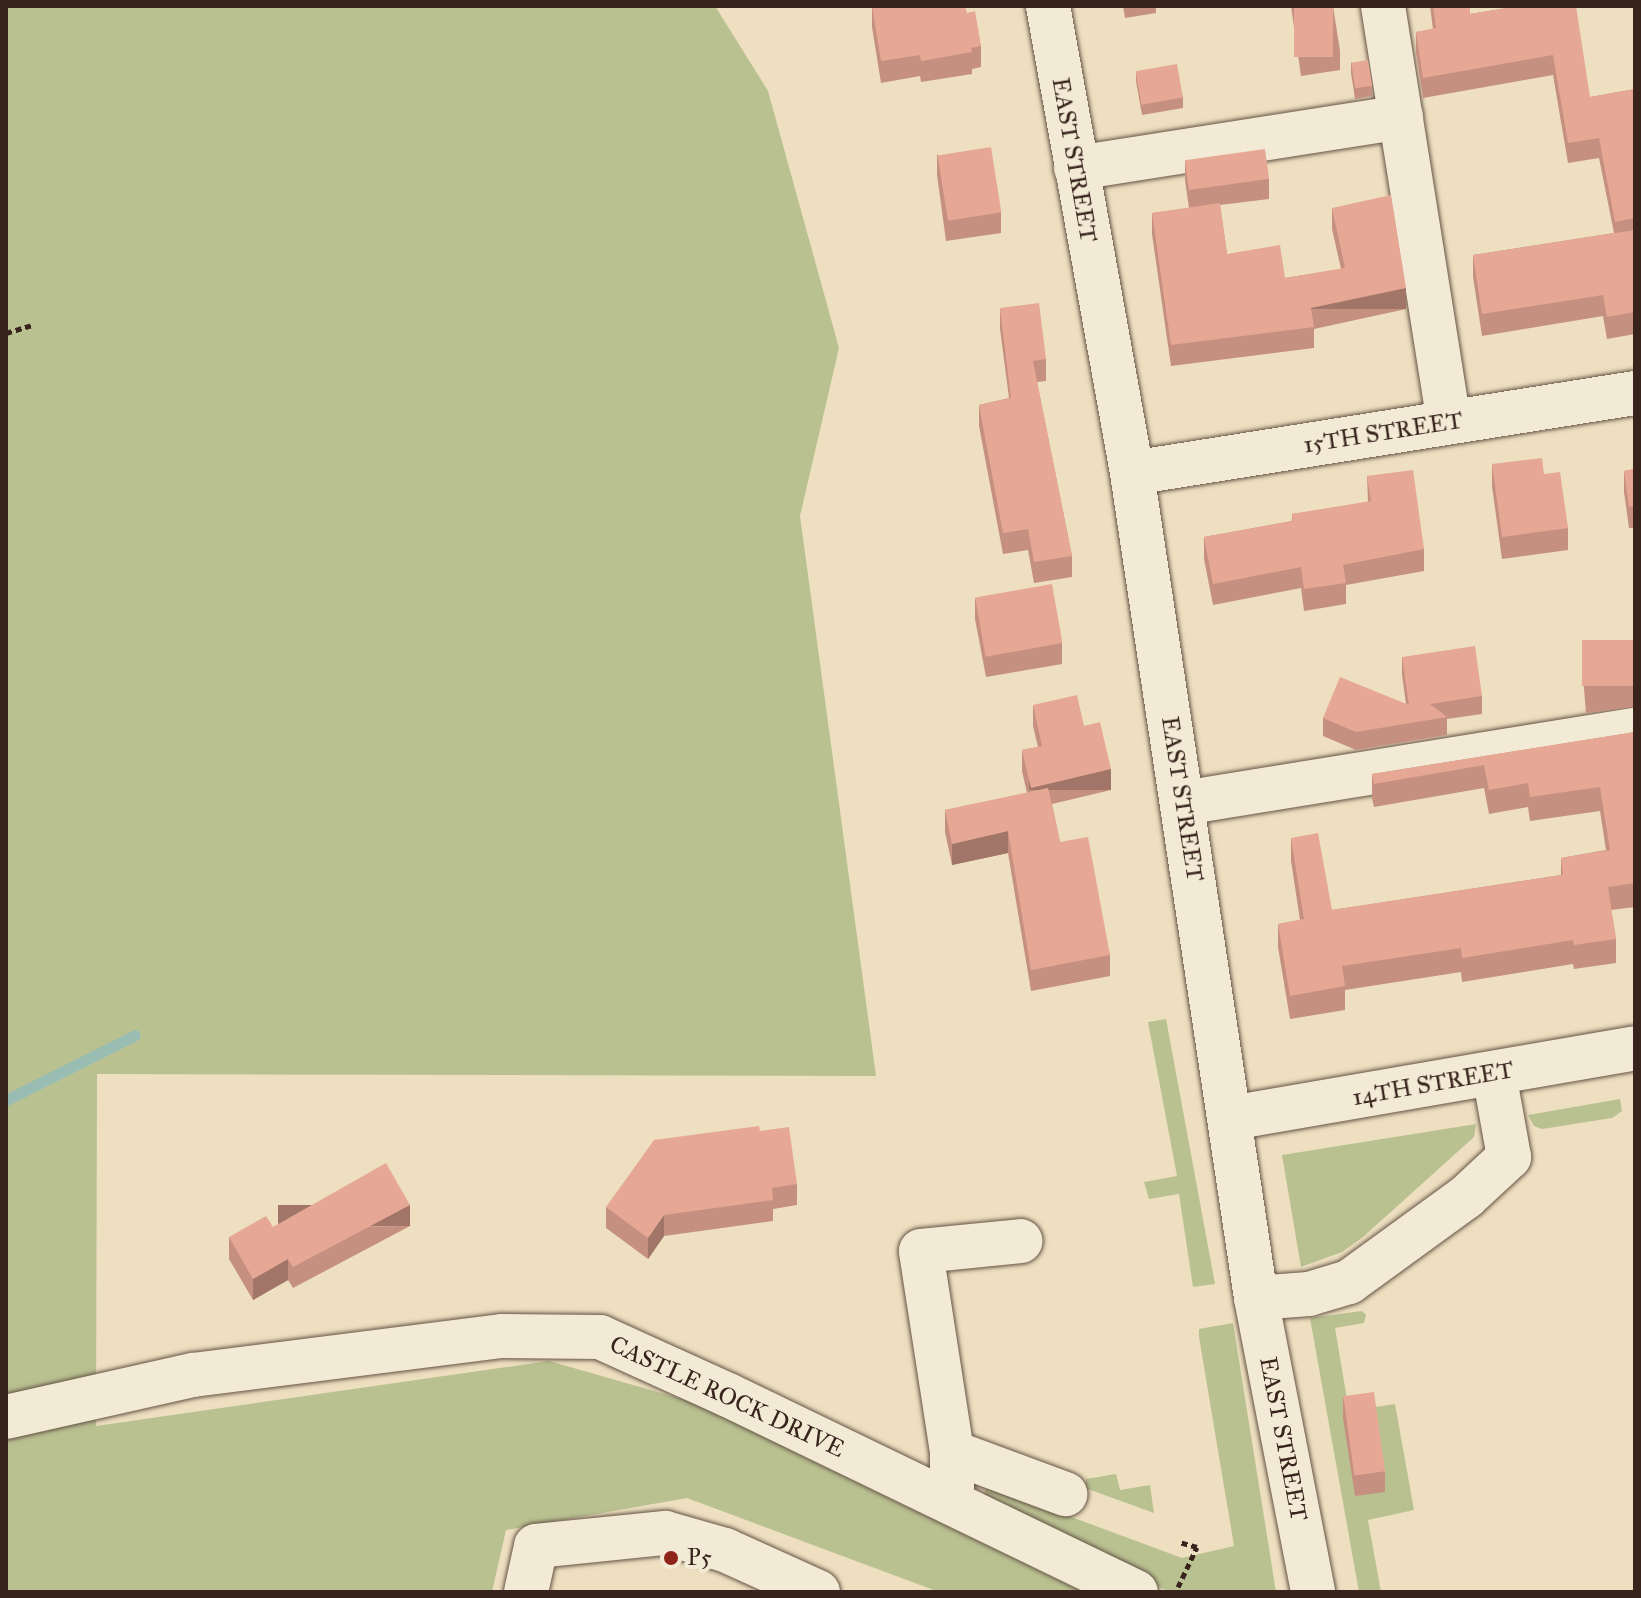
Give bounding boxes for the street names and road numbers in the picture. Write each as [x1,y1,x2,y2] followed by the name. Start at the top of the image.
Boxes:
[1045,75,1103,245] street label: EAST STREET
[1301,406,1465,460] street label: 15TH STREET
[1155,714,1209,884] street label: EAST STREET
[1350,1056,1516,1112] street label: 14TH STREET
[605,1330,849,1464] street label: CASTLE ROCK DRIVE
[1253,1354,1313,1524] street label: EAST STREET

